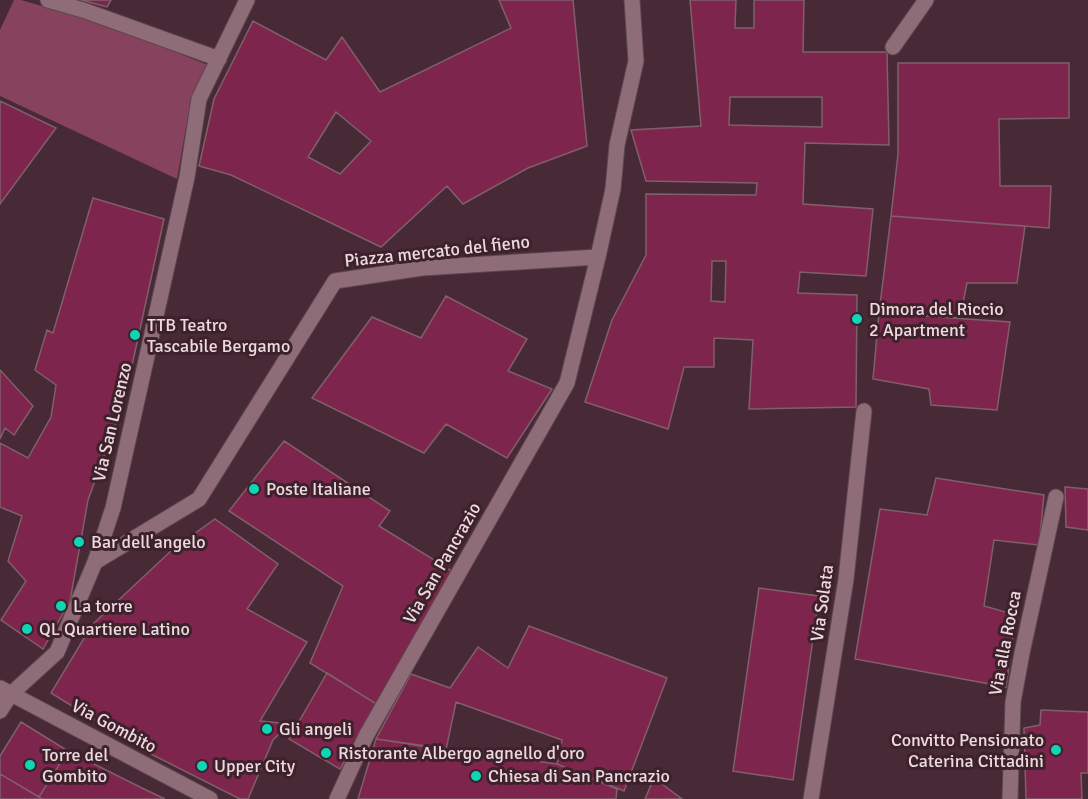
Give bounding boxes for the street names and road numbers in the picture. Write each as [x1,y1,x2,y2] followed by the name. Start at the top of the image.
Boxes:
[343,230,531,272] street label: Piazza mercato del fieno
[88,360,136,484] street label: Via San Lorenzo
[398,498,486,628] street label: Via San Pancrazio
[806,563,838,643] street label: Via Solata
[984,588,1026,698] street label: Via alla Rocca
[68,694,160,758] street label: Via Gombito

